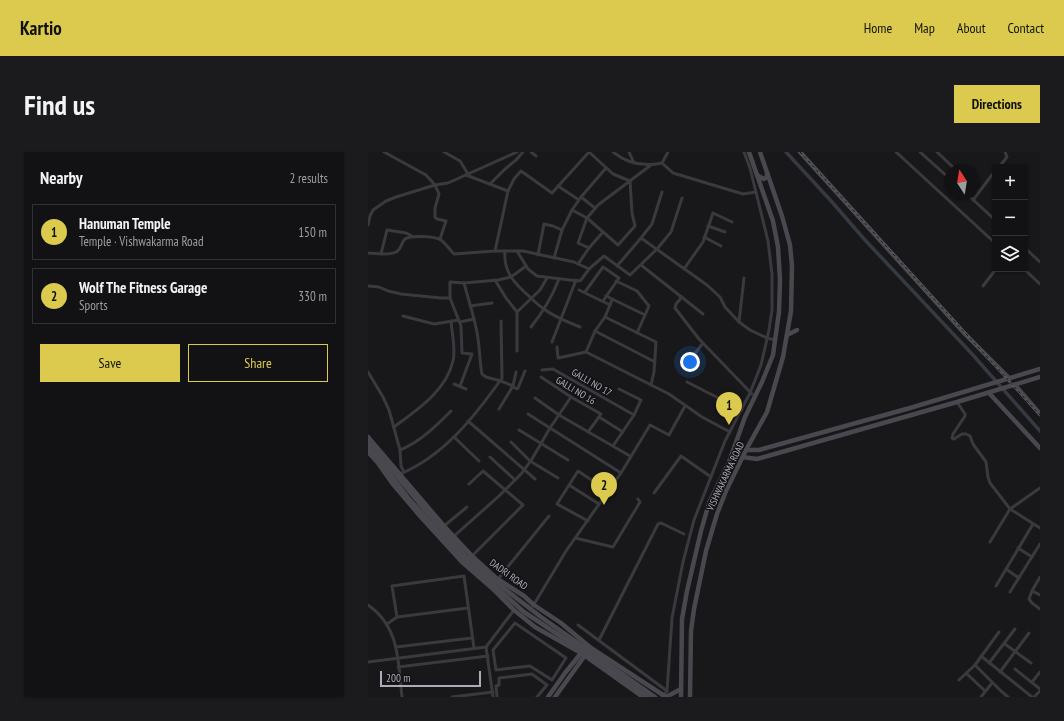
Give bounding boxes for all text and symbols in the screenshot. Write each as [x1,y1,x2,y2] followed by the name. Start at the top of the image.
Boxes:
[20,16,62,40] text: Kartio
[864,19,892,37] text: Home
[914,19,935,37] text: Map
[957,19,986,37] text: About
[1008,19,1044,37] text: Contact
[954,85,1040,123] button: Directions
[24,86,95,123] text: Find us
[944,164,980,200] north arrow
[992,164,1028,272] map controls
[992,164,1028,200] button: +
[40,167,83,189] text: Nearby
[289,170,328,187] text: 2 results
[992,200,1028,236] button: −
[79,214,171,233] text: Hanuman Temple
[51,224,57,241] text: 1
[298,224,327,241] text: 150 m
[79,233,204,250] text: Temple · Vishwakarma Road
[992,236,1028,272] button: layers
[79,278,207,297] text: Wolf The Fitness Garage
[51,288,57,305] text: 2
[298,288,327,305] text: 330 m
[79,297,108,314] text: Sports
[40,344,180,382] button: Save
[188,344,328,382] button: Share
[680,352,700,372] your location
[569,366,614,399] street label: GALLI NO 17
[553,373,599,408] street label: GALLI NO 16
[716,392,742,425] pin: 1
[703,440,747,514] street label: VISHWAKARMA ROAD
[591,472,617,505] pin: 2
[487,556,530,593] street label: DADRI ROAD
[380,669,481,688] scale bar
[386,671,410,685] text: 200 m

